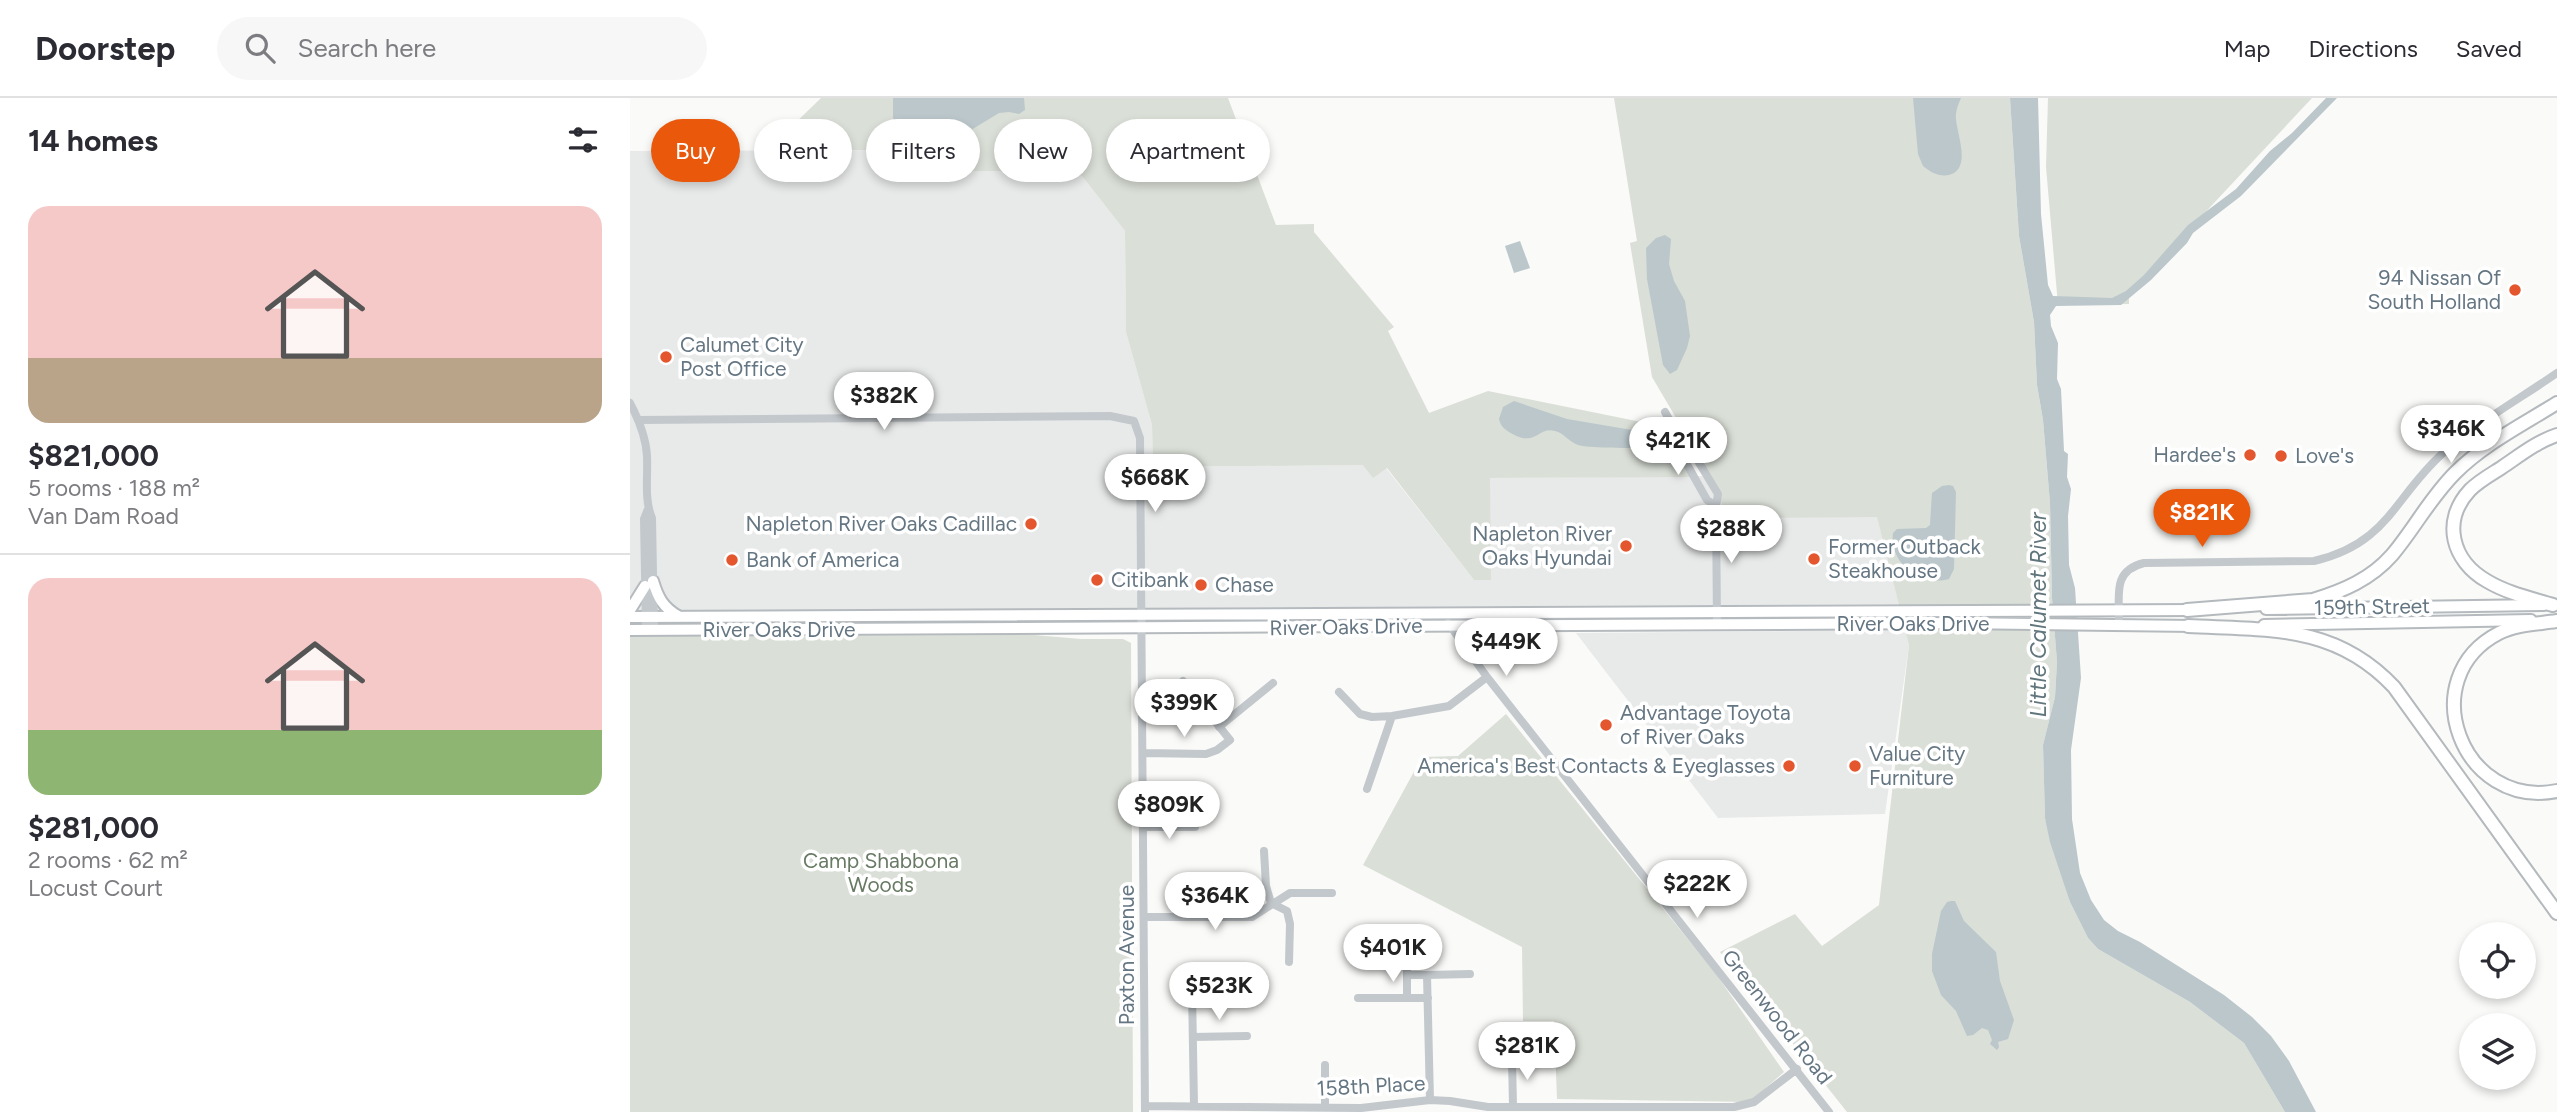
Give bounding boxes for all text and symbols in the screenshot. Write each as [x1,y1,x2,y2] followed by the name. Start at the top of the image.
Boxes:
[217,17,707,80] search box
[35,29,175,68] text: Doorstep
[241,29,279,67] icon: search
[297,32,436,64] text: Search here
[2224,34,2270,63] text: Map
[2308,34,2418,63] text: Directions
[2456,34,2522,63] text: Saved
[651,119,740,182] chip: Buy
[754,119,852,182] chip: Rent
[866,119,980,182] chip: Filters
[994,119,1092,182] chip: New
[1106,119,1270,182] chip: Apartment
[564,121,602,159] icon: filters
[28,122,158,159] text: 14 homes
[252,251,378,377] icon: home
[2367,265,2501,314] place label: 94 Nissan Of South Holland
[2507,282,2523,298] marker: 94 Nissan Of South Holland
[680,332,804,381] place label: Calumet City Post Office
[658,349,674,365] marker: Calumet City Post Office
[835,372,933,432] pin: $382K
[850,381,918,409] text: $382K
[2402,406,2500,465] pin: $346K
[2417,414,2485,442] text: $346K
[1629,418,1727,477] pin: $421K
[1645,426,1711,454] text: $421K
[28,437,159,474] text: $821,000
[2153,442,2236,467] place label: Hardee's
[2295,443,2354,468] place label: Love's
[2242,447,2258,463] marker: Hardee's
[2273,448,2289,464] marker: Love's
[1106,454,1204,514] pin: $668K
[1121,463,1189,491] text: $668K
[28,474,200,502] text: 5 rooms · 188 m²
[2153,490,2251,549] pin: $821K
[2169,498,2235,526] text: $821K
[28,502,179,530] text: Van Dam Road
[1682,505,1780,565] pin: $288K
[746,511,1017,536] place label: Napleton River Oaks Cadillac
[2024,511,2052,718] water label: Little Calumet River
[1696,514,1766,542] text: $288K
[1023,516,1039,532] marker: Napleton River Oaks Cadillac
[1472,521,1612,570] place label: Napleton River Oaks Hyundai
[1828,534,1982,583] place label: Former Outback Steakhouse
[1618,538,1634,554] marker: Napleton River Oaks Hyundai
[746,547,899,572] place label: Bank of America
[1806,551,1822,567] marker: Former Outback Steakhouse
[724,552,740,568] marker: Bank of America
[1111,567,1190,592] place label: Citibank
[1089,572,1105,588] marker: Citibank
[1215,572,1274,597] place label: Chase
[1193,577,1209,593] marker: Chase
[2314,593,2430,620] street label: 159th Street
[1836,611,1990,636] street label: River Oaks Drive
[1269,613,1423,640] street label: River Oaks Drive
[702,617,856,642] street label: River Oaks Drive
[1457,618,1555,678] pin: $449K
[252,623,378,749] icon: home
[1471,627,1541,655] text: $449K
[1135,680,1233,739] pin: $399K
[1150,688,1218,716] text: $399K
[1620,700,1791,749] place label: Advantage Toyota of River Oaks
[1598,717,1614,733] marker: Advantage Toyota of River Oaks
[1869,741,1965,790] place label: Value City Furniture
[1417,753,1775,778] place label: America's Best Contacts & Eyeglasses
[1781,758,1797,774] marker: America's Best Contacts & Eyeglasses
[1847,758,1863,774] marker: Value City Furniture
[1120,782,1218,841] pin: $809K
[1134,790,1204,818] text: $809K
[28,809,159,846] text: $281,000
[28,846,188,874] text: 2 rooms · 62 m²
[803,848,959,897] park label: Camp Shabbona Woods
[1648,860,1746,920] pin: $222K
[1663,869,1731,897] text: $222K
[1166,872,1264,932] pin: $364K
[28,874,163,902] text: Locust Court
[1181,881,1249,909] text: $364K
[1114,885,1139,1025] street label: Paxton Avenue
[2459,922,2536,1090] map controls
[2459,922,2536,999] button: locate
[1344,924,1442,984] pin: $401K
[1359,933,1427,961] text: $401K
[1717,944,1838,1089] street label: Greenwood Road
[1170,962,1268,1022] pin: $523K
[1185,971,1253,999] text: $523K
[2459,1013,2536,1090] button: layers
[1478,1023,1576,1082] pin: $281K
[1494,1031,1560,1059] text: $281K
[1316,1070,1426,1101] street label: 158th Place

